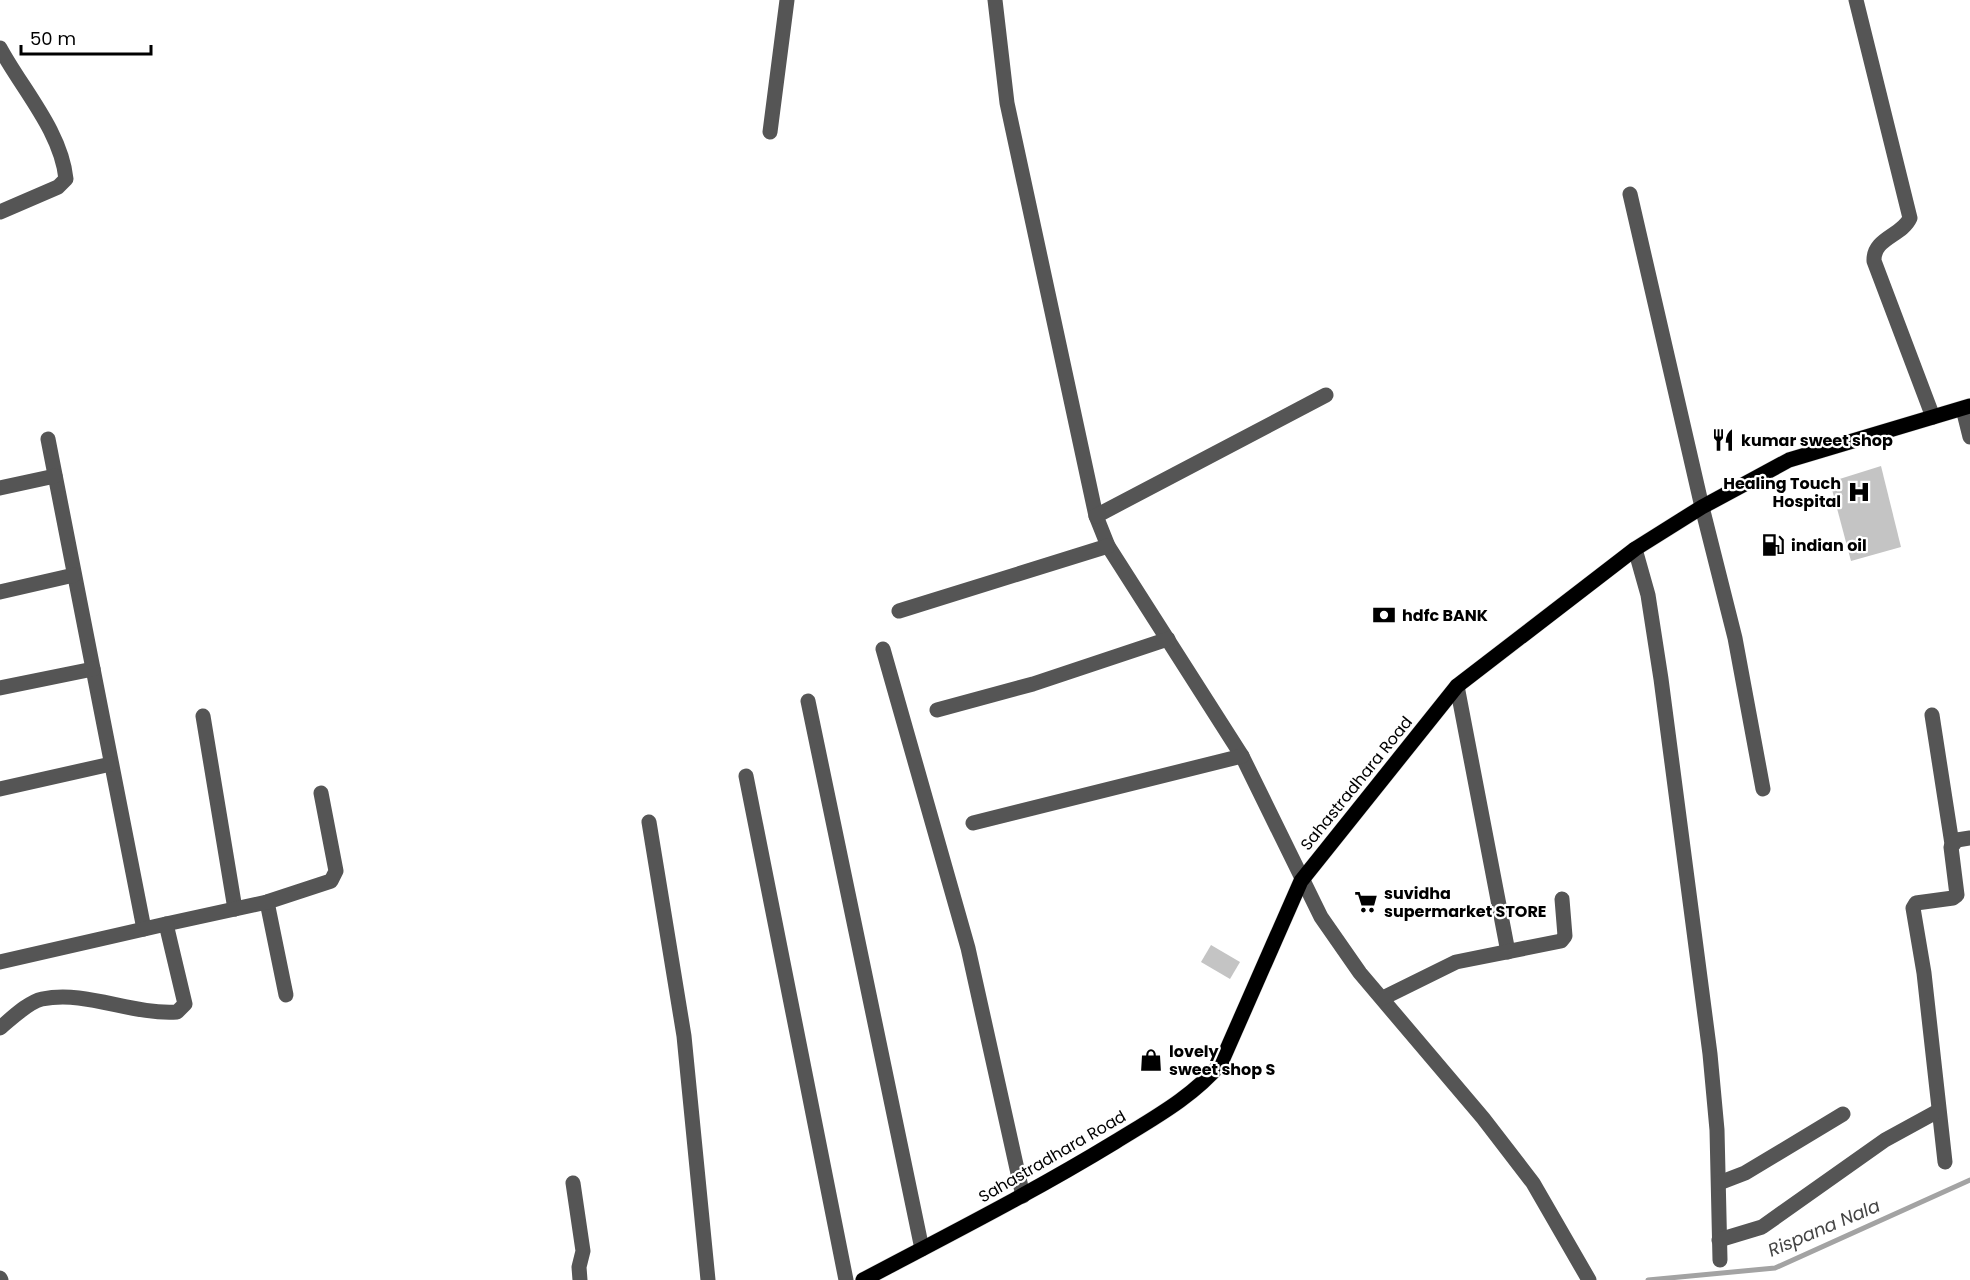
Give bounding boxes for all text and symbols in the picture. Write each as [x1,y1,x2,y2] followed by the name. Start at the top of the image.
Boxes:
[21,18,152,56] scale bar
[30,26,76,51] text: 50 m
[1710,427,1736,453] restaurant icon: kumar sweet shop
[1741,429,1893,452] place label: kumar sweet shop
[1723,472,1841,513] place label: Healing Touch Hospital
[1846,479,1872,505] hospital icon: Healing Touch Hospital
[1760,532,1786,558] fuel station icon: indian oil
[1791,534,1867,557] place label: indian oil
[1371,602,1397,628] bank icon: hdfc BANK
[1402,604,1488,627] place label: hdfc BANK
[1295,711,1418,855] street label: Sahastradhara Road
[1384,882,1547,923] place label: suvidha supermarket STORE
[1353,889,1379,915] supermarket icon: suvidha supermarket STORE
[1169,1040,1276,1081] place label: lovely sweet shop S
[1138,1047,1164,1073] shop icon: lovely sweet shop S
[974,1105,1130,1208] street label: Sahastradhara Road
[1764,1193,1884,1262] water label: Rispana Nala

